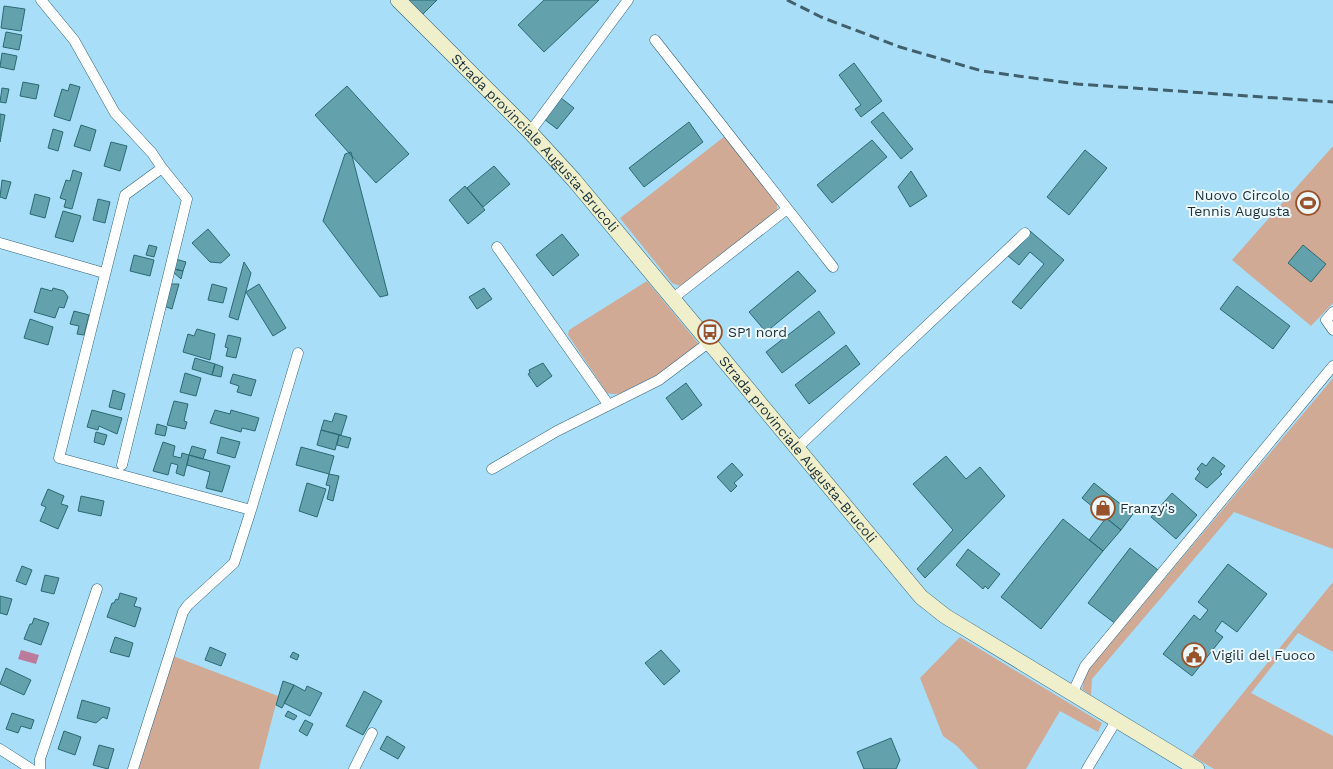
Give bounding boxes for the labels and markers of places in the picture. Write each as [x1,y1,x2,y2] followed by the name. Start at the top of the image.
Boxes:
[1187,187,1290,219] place label: Nuovo Circolo Tennis Augusta
[1295,190,1321,216] sports icon: Nuovo Circolo Tennis Augusta
[697,319,723,345] bus stop icon: SP1 nord
[728,324,787,340] place label: SP1 nord
[1090,495,1116,521] shop icon: Franzy's
[1120,500,1175,516] place label: Franzy's
[1181,642,1207,668] public building icon: Vigili del Fuoco
[1212,647,1315,663] place label: Vigili del Fuoco

